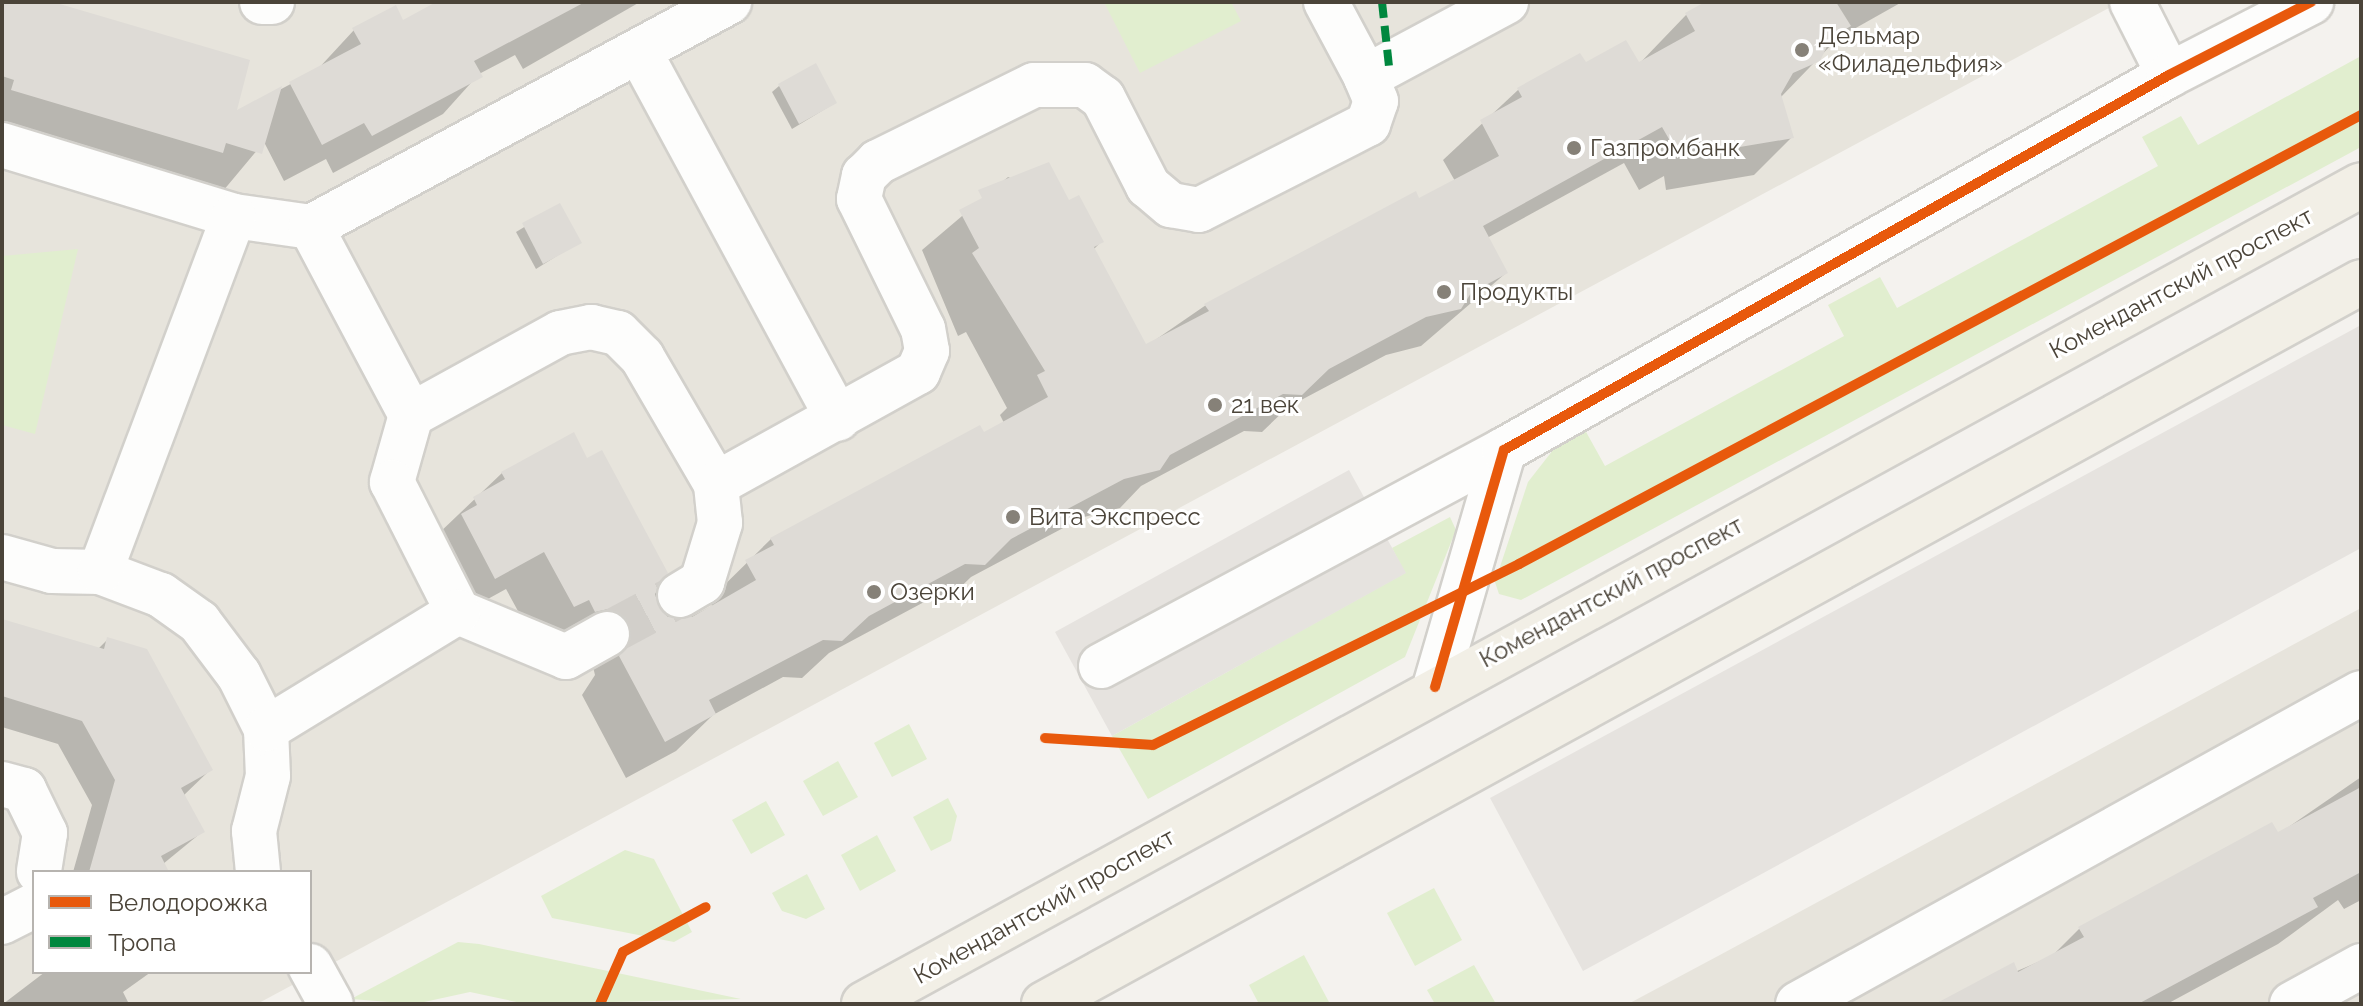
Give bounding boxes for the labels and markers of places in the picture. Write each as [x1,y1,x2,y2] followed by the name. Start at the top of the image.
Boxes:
[1818,22,2003,78] place label: Дельмар «Филадельфия»
[1793,41,1811,59] marker: Дельмар «Филадельфия»
[1590,134,1740,162] place label: Газпромбанк
[1565,139,1583,157] marker: Газпромбанк
[1460,278,1573,306] place label: Продукты
[1435,283,1453,301] marker: Продукты
[1231,391,1299,419] place label: 21 век
[1206,396,1224,414] marker: 21 век
[1029,503,1201,531] place label: Вита Экспресс
[1004,508,1022,526] marker: Вита Экспресс
[890,578,975,606] place label: Озерки
[865,583,883,601] marker: Озерки

